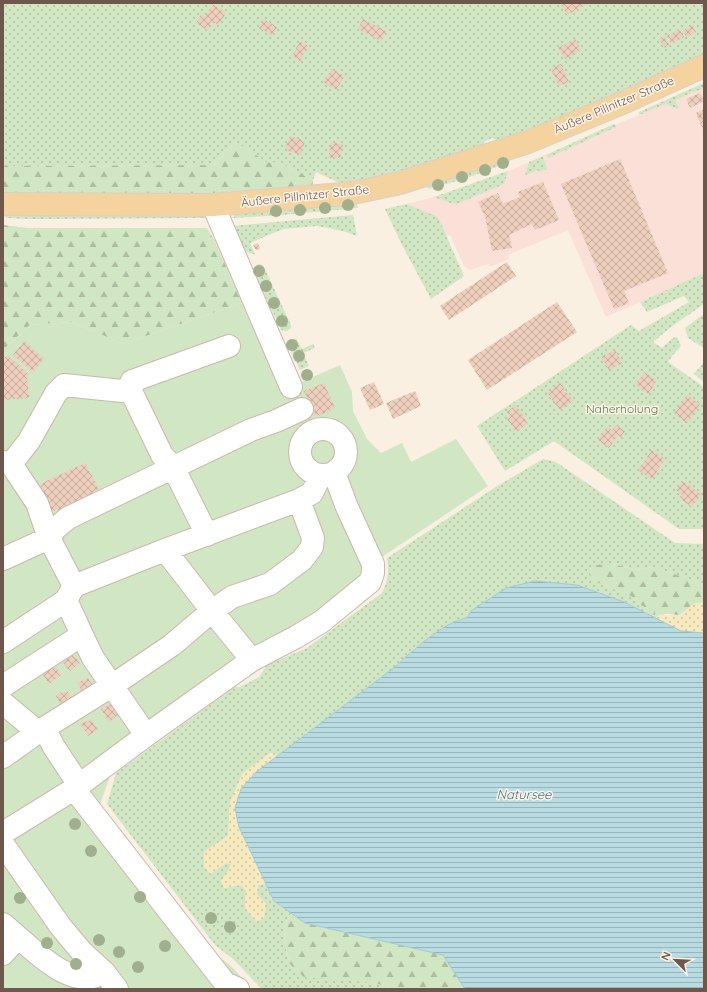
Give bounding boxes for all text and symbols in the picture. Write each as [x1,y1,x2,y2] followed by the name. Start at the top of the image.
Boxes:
[552,72,676,137] street label: Äußere Pillnitzer Straße
[240,181,370,210] street label: Äußere Pillnitzer Straße
[586,401,658,416] park label: Naherholung
[497,786,552,802] water label: Natursee
[655,940,695,980] north arrow
[658,949,674,962] text: N

